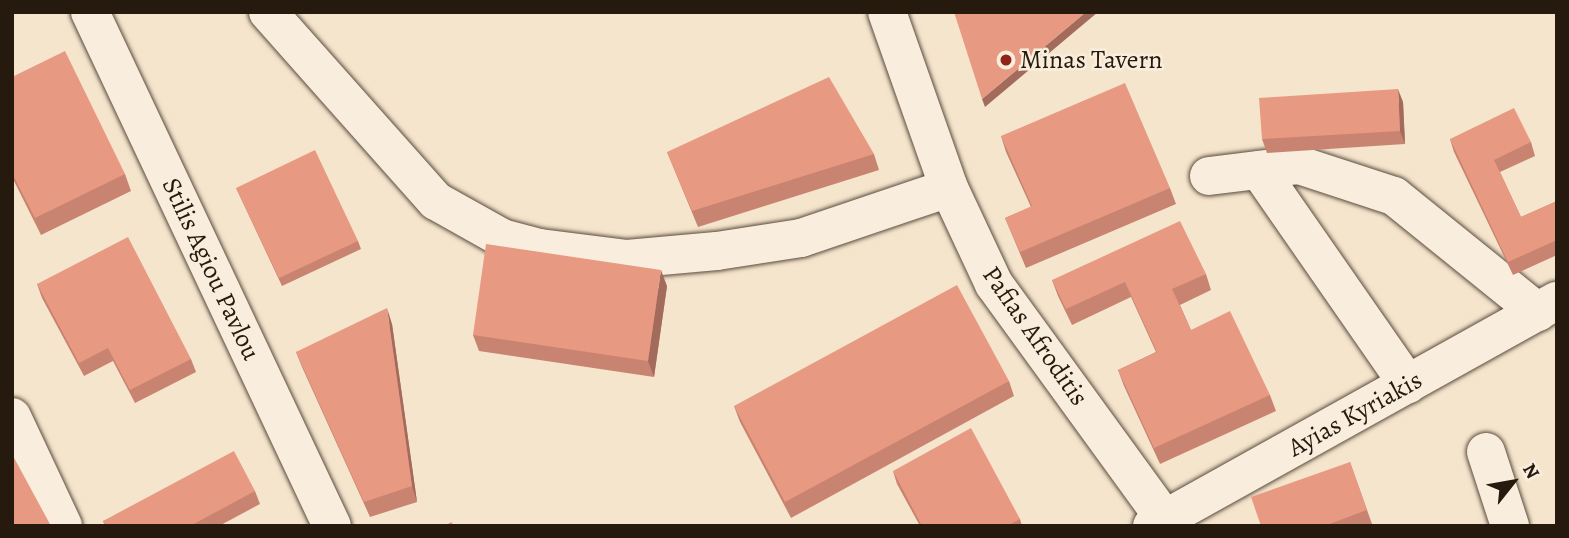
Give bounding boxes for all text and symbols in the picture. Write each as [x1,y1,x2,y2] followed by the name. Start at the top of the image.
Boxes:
[1020,44,1163,76] place label: Minas Tavern
[998,52,1014,68] marker: Minas Tavern
[155,173,267,365] street label: Stilis Agiou Pavlou
[975,260,1095,412] street label: Pafias Afroditis
[1282,364,1428,464] street label: Ayias Kyriakis
[1478,447,1548,517] north arrow
[1516,459,1546,484] text: N

